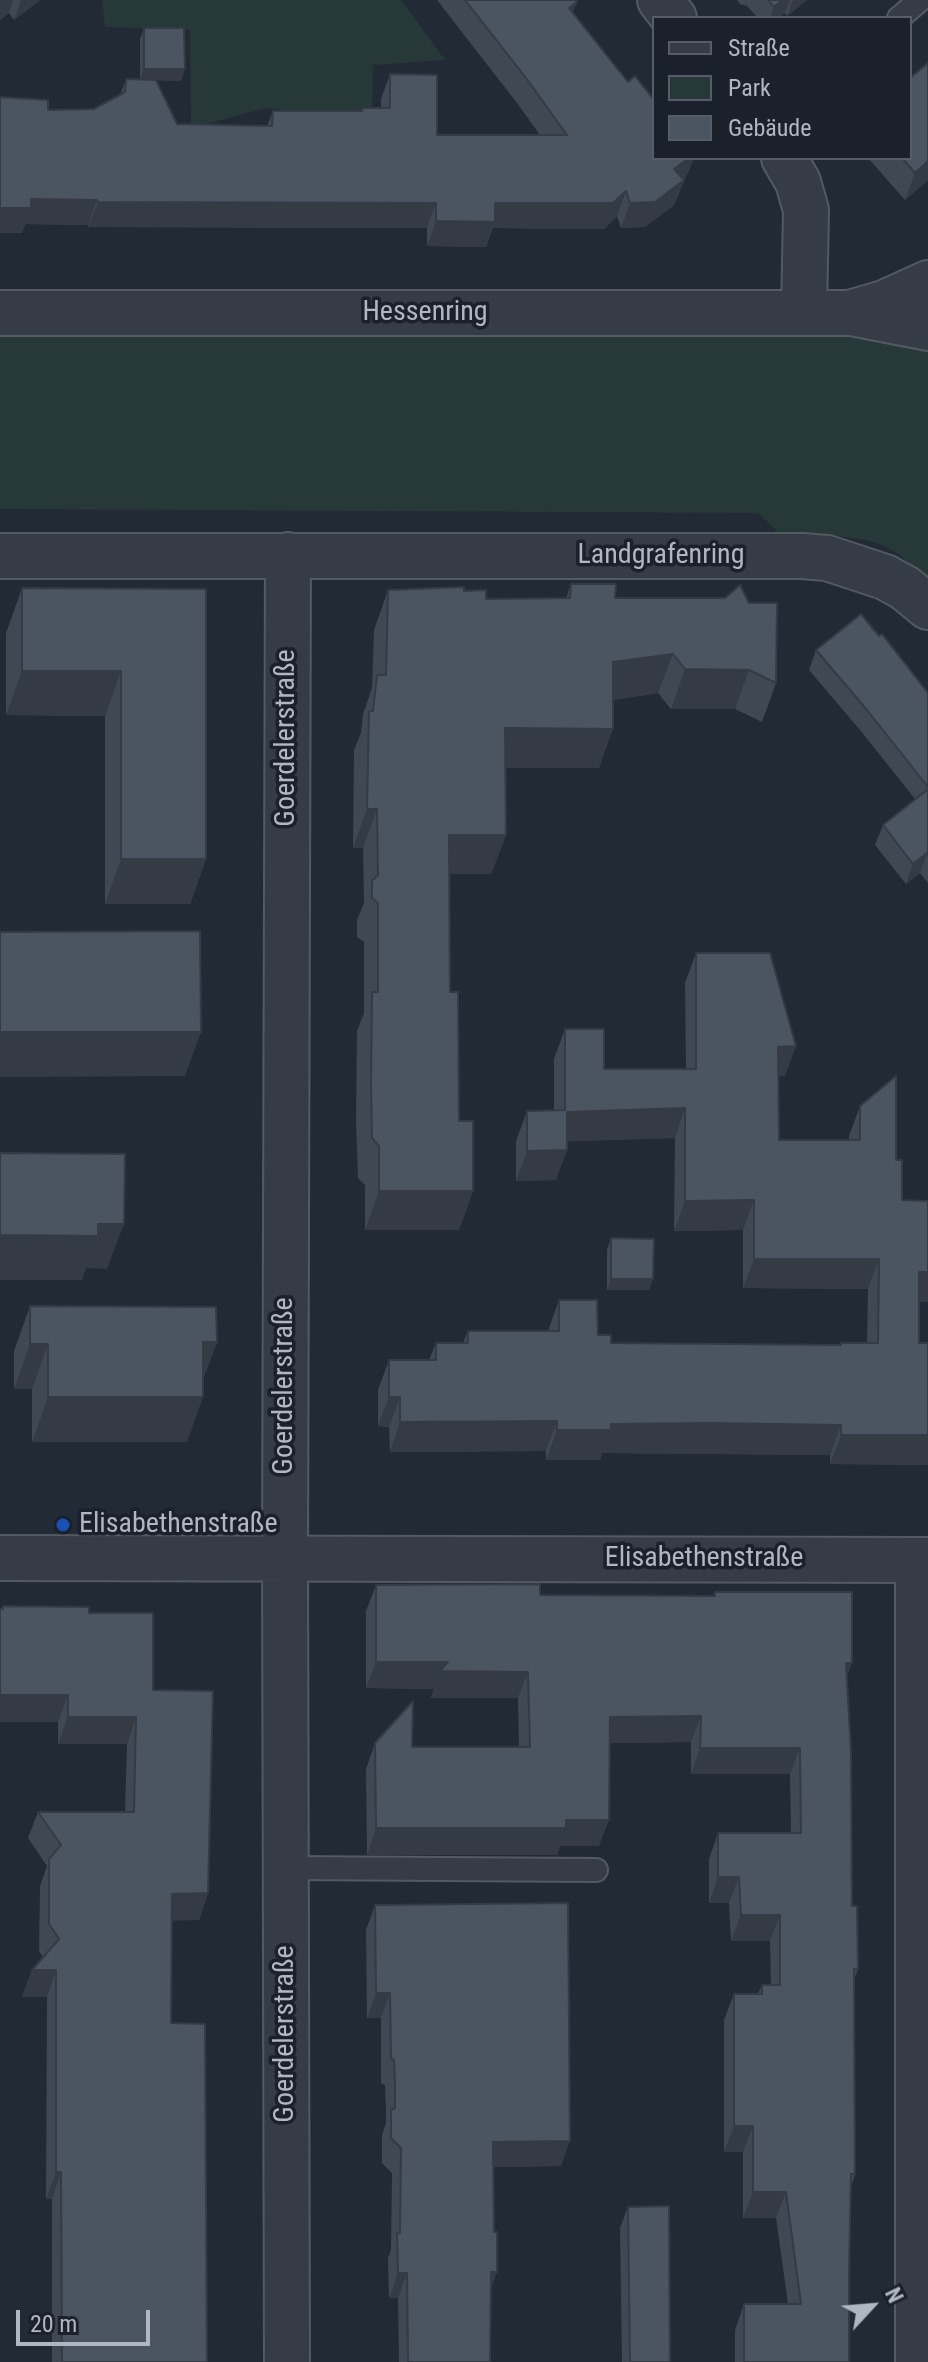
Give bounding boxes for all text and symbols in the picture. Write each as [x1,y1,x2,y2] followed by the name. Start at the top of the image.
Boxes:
[652,16,912,160] legend
[728,34,790,62] text: Straße
[728,74,771,102] text: Park
[728,114,812,142] text: Gebäude
[362,296,488,330] street label: Hessenring
[578,539,744,573] street label: Landgrafenring
[270,649,304,827] street label: Goerdelerstraße
[268,1297,302,1475] street label: Goerdelerstraße
[79,1508,278,1542] place label: Elisabethenstraße
[54,1516,72,1534] marker: Elisabethenstraße
[605,1542,803,1576] street label: Elisabethenstraße
[269,1945,303,2123] street label: Goerdelerstraße
[832,2266,912,2346] north arrow
[880,2284,908,2307] text: N
[20,2294,154,2344] scale bar
[30,2310,77,2338] text: 20 m

